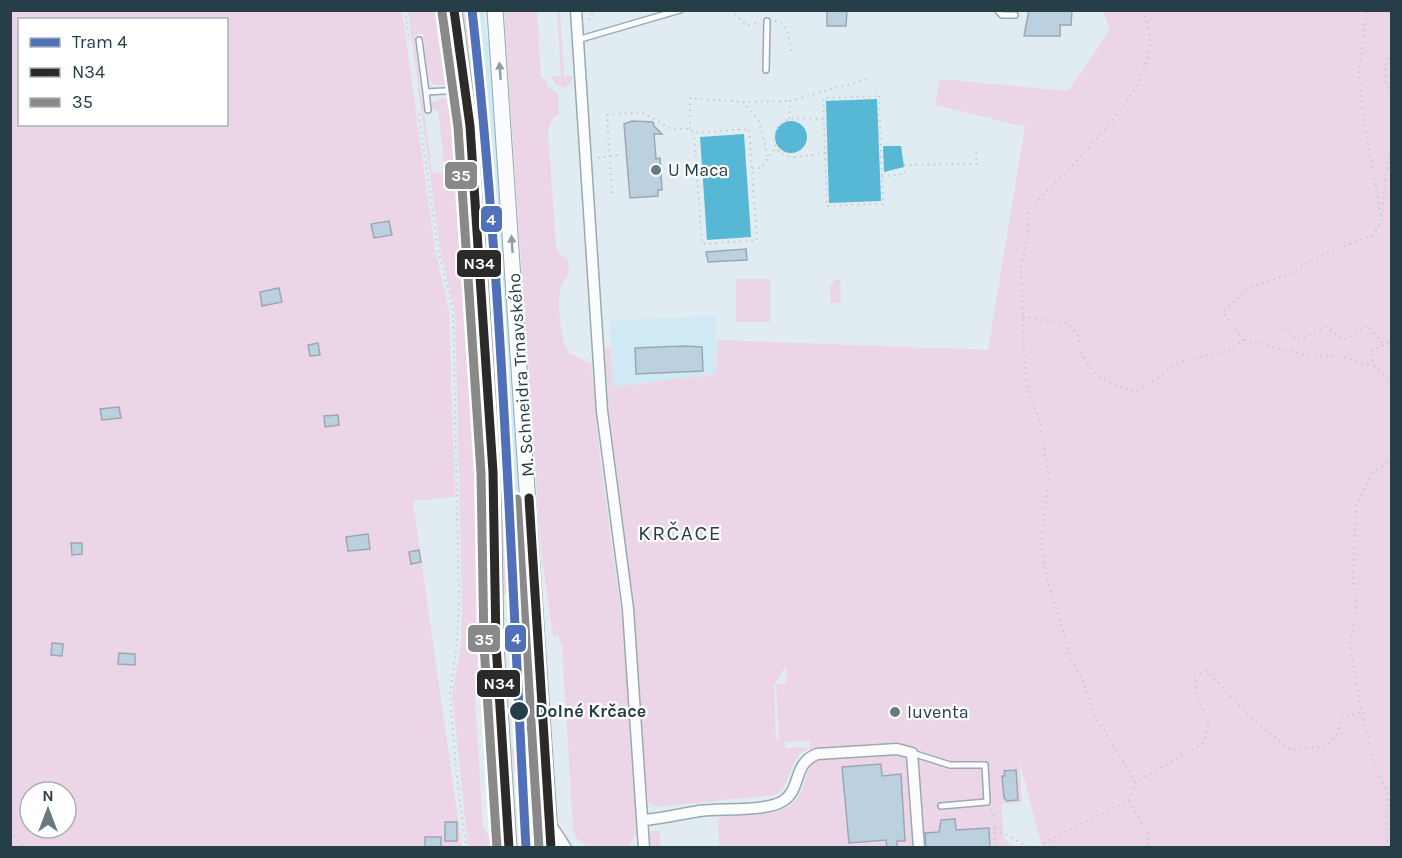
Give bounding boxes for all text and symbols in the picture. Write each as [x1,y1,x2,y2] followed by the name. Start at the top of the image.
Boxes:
[18,18,228,126] legend
[72,31,127,53] text: Tram 4
[72,61,105,83] text: N34
[495,61,505,80] one-way arrow
[72,91,93,113] text: 35
[668,159,728,181] place label: U Maca
[444,161,478,190] line badge: 35
[649,163,663,177] marker: U Maca
[451,166,471,185] text: 35
[480,205,503,233] line badge: 4
[486,210,496,229] text: 4
[507,235,517,254] one-way arrow
[456,249,502,278] line badge: N34
[464,254,495,273] text: N34
[503,272,539,478] street label: M. Schneidra Trnavského
[638,521,722,545] district label: KRČACE
[467,624,501,653] line badge: 35
[504,624,527,653] line badge: 4
[511,629,521,648] text: 4
[474,630,494,649] text: 35
[476,669,521,698] line badge: N34
[484,674,515,693] text: N34
[508,700,530,722] marker: Dolné Krčace
[535,700,646,722] place label: Dolné Krčace
[907,701,969,723] place label: Iuventa
[888,705,902,719] marker: Iuventa
[18,780,78,840] north arrow
[42,786,54,805] text: N

